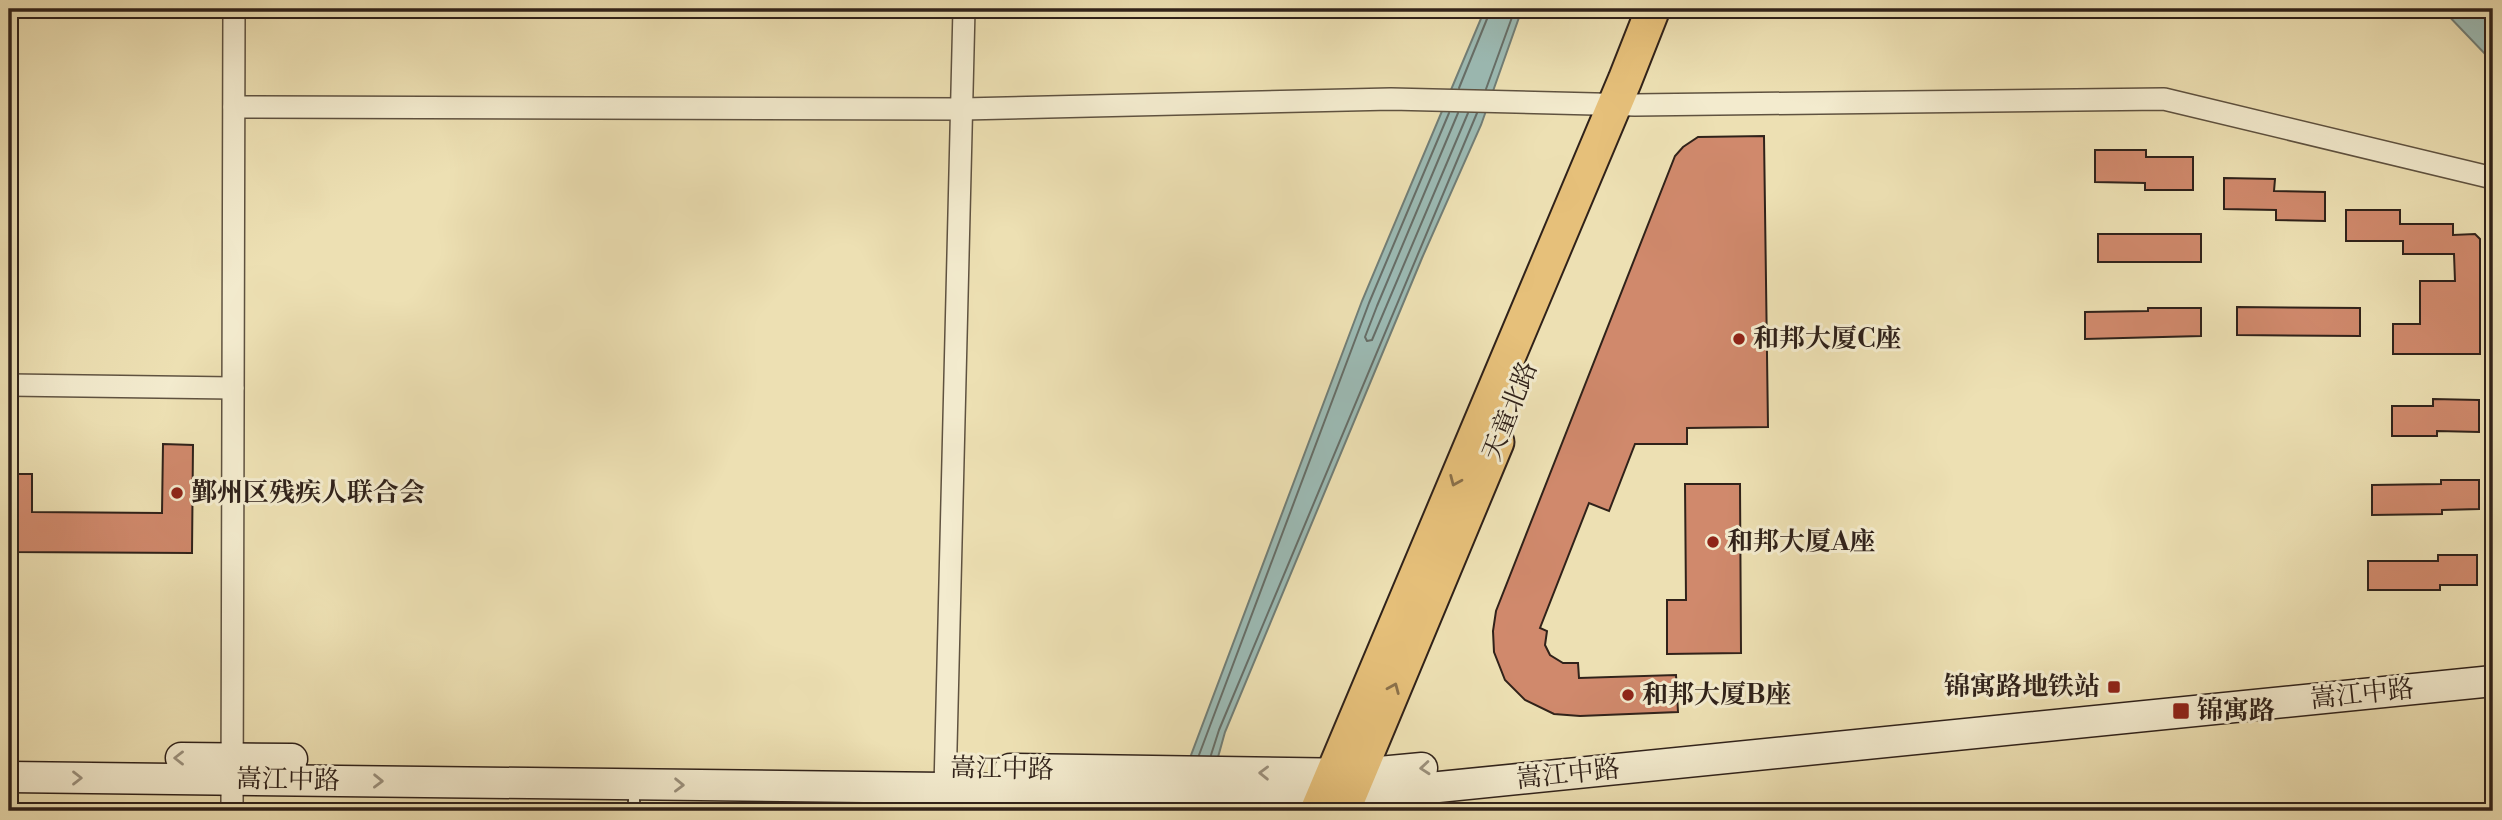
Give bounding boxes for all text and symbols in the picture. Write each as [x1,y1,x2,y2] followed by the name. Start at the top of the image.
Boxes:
[1753,323,1902,355] place label: 和邦大厦C座
[1731,331,1747,347] marker: 和邦大厦C座
[1476,357,1544,465] street label: 天童北路
[1450,474,1464,486] one-way arrow
[191,477,425,509] place label: 鄞州区残疾人联合会
[169,485,185,501] marker: 鄞州区残疾人联合会
[1727,526,1876,558] place label: 和邦大厦A座
[1705,534,1721,550] marker: 和邦大厦A座
[1944,671,2100,703] place label: 锦寓路地铁站
[2309,673,2415,715] street label: 嵩江中路
[1642,679,1792,711] place label: 和邦大厦B座
[2106,679,2122,695] marker: 锦寓路地铁站
[1386,683,1400,695] one-way arrow
[1620,687,1636,703] marker: 和邦大厦B座
[2197,695,2275,727] place label: 锦寓路
[2171,701,2191,721] marker: 锦寓路
[173,750,184,766] one-way arrow
[950,752,1054,786] street label: 嵩江中路
[1515,753,1621,795] street label: 嵩江中路
[1420,760,1431,775] one-way arrow
[236,763,340,797] street label: 嵩江中路
[1258,765,1268,781] one-way arrow
[72,770,83,786] one-way arrow
[373,773,384,789] one-way arrow
[674,777,685,793] one-way arrow

